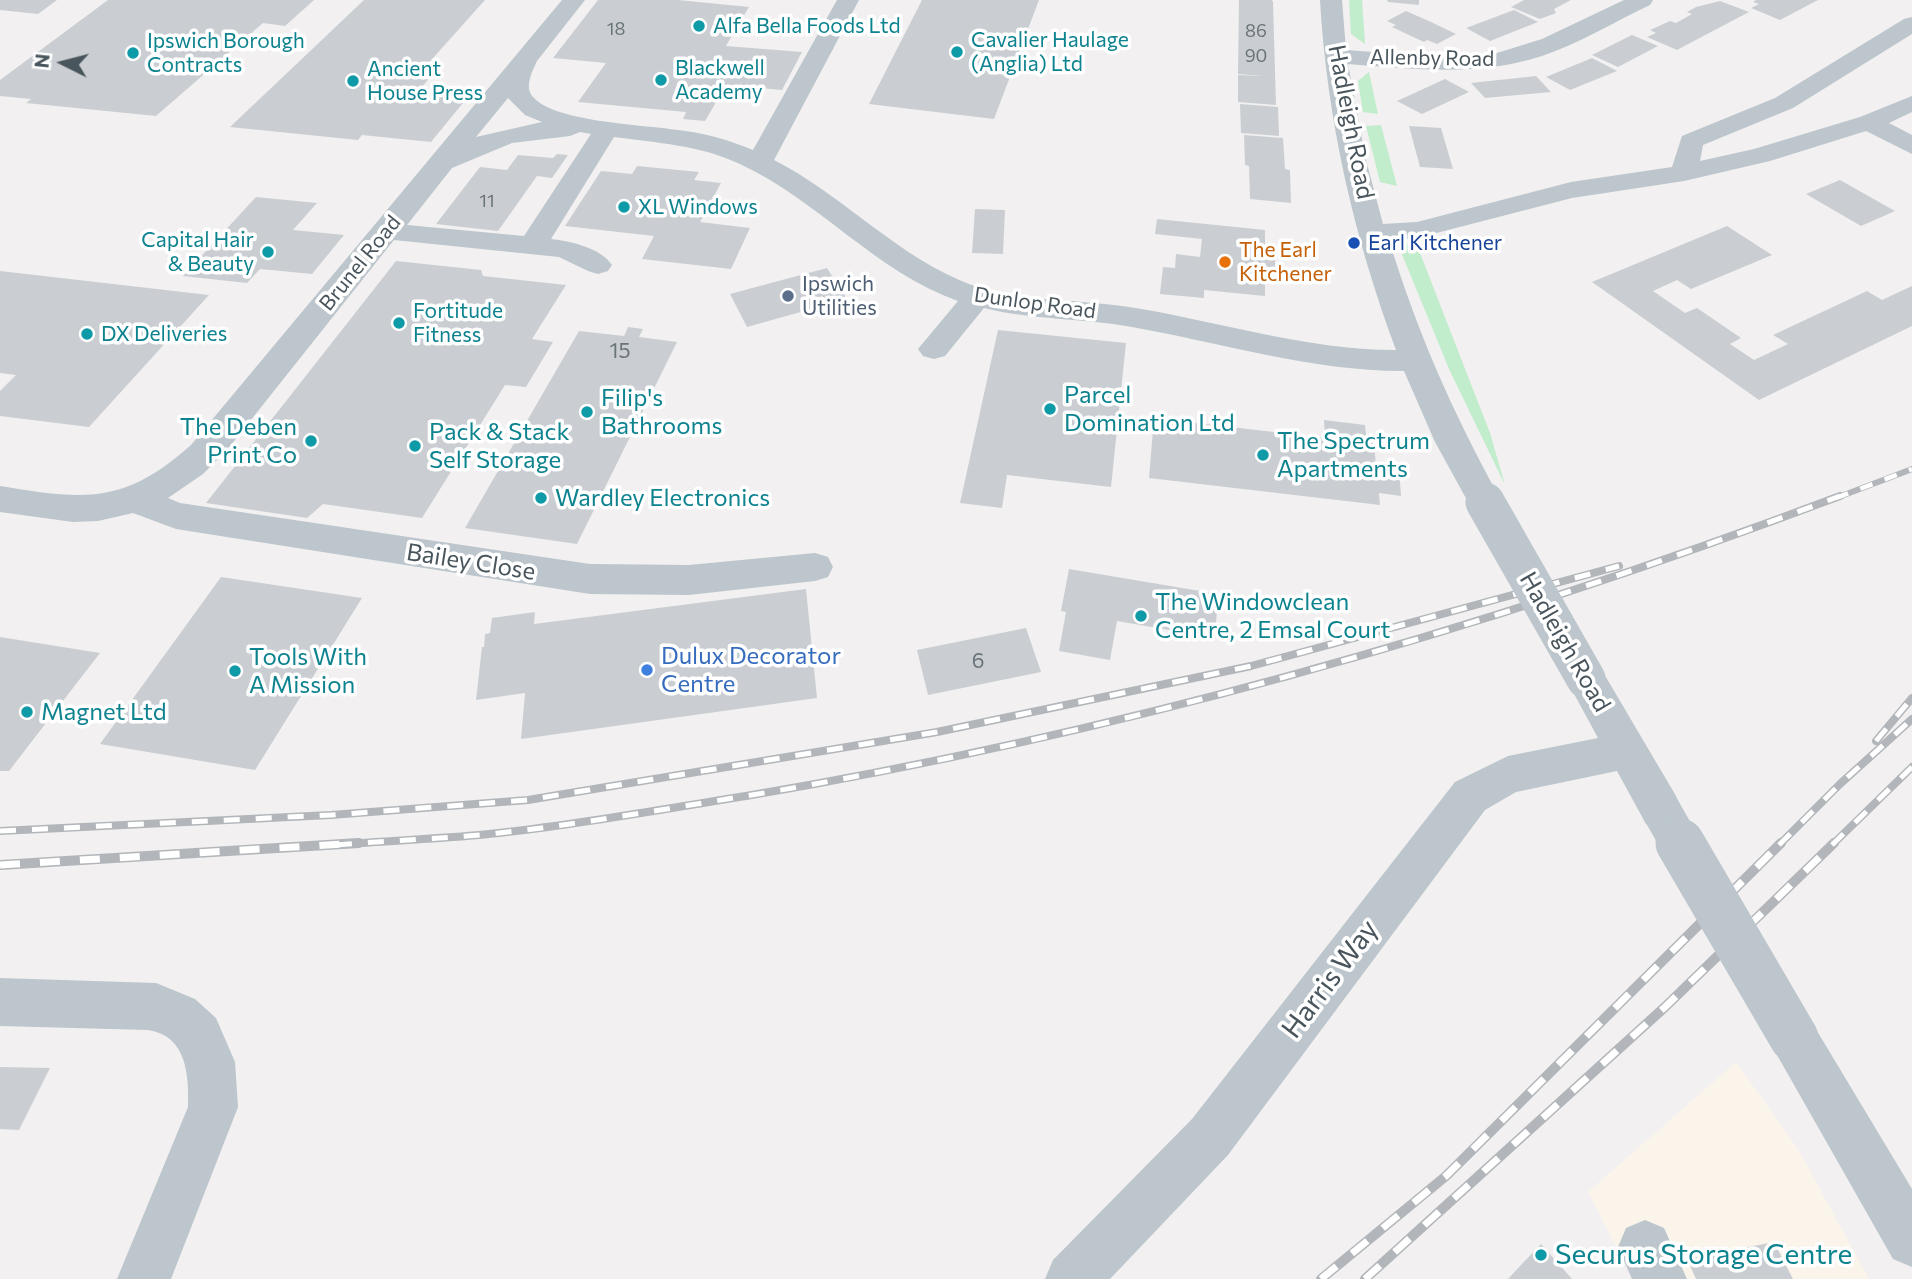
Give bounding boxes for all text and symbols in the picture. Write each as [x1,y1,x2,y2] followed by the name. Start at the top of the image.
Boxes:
[713,13,901,39] place label: Alfa Bella Foods Ltd
[607,18,625,40] house number: 18
[691,18,707,34] marker: Alfa Bella Foods Ltd
[1245,20,1267,42] house number: 86
[971,27,1129,77] place label: Cavalier Haulage (Anglia) Ltd
[28,28,98,98] north arrow
[147,28,305,78] place label: Ipswich Borough Contracts
[1322,42,1380,202] street label: Hadleigh Road
[949,44,965,60] marker: Cavalier Haulage (Anglia) Ltd
[1370,44,1494,72] street label: Allenby Road
[125,45,141,61] marker: Ipswich Borough Contracts
[1245,45,1267,67] house number: 90
[29,52,54,69] text: N
[675,55,765,105] place label: Blackwell Academy
[367,56,483,106] place label: Ancient House Press
[653,72,669,88] marker: Blackwell Academy
[345,73,361,89] marker: Ancient House Press
[479,190,495,212] house number: 11
[638,194,758,220] place label: XL Windows
[616,199,632,215] marker: XL Windows
[314,210,406,316] street label: Brunel Road
[141,227,254,277] place label: Capital Hair & Beauty
[1368,230,1502,256] place label: Earl Kitchener
[1346,235,1362,251] marker: Earl Kitchener
[1239,237,1332,287] place label: The Earl Kitchener
[260,244,276,260] marker: Capital Hair & Beauty
[1217,254,1233,270] marker: The Earl Kitchener
[802,271,877,321] place label: Ipswich Utilities
[973,282,1097,324] street label: Dunlop Road
[780,288,796,304] marker: Ipswich Utilities
[413,298,503,348] place label: Fortitude Fitness
[391,315,407,331] marker: Fortitude Fitness
[101,321,227,347] place label: DX Deliveries
[79,326,95,342] marker: DX Deliveries
[609,338,631,364] house number: 15
[1064,381,1235,437] place label: Parcel Domination Ltd
[601,384,722,440] place label: Filip's Bathrooms
[1042,401,1058,417] marker: Parcel Domination Ltd
[579,404,595,420] marker: Filip's Bathrooms
[180,413,297,469] place label: The Deben Print Co
[429,418,569,474] place label: Pack & Stack Self Storage
[1277,427,1430,483] place label: The Spectrum Apartments
[303,433,319,449] marker: The Deben Print Co
[407,438,423,454] marker: Pack & Stack Self Storage
[1255,447,1271,463] marker: The Spectrum Apartments
[555,484,770,512] place label: Wardley Electronics
[533,490,549,506] marker: Wardley Electronics
[405,538,537,586] street label: Bailey Close
[1513,567,1617,717] street label: Hadleigh Road
[1155,588,1390,644] place label: The Windowclean Centre, 2 Emsal Court
[1133,608,1149,624] marker: The Windowclean Centre, 2 Emsal Court
[661,642,841,698] place label: Dulux Decorator Centre
[249,643,367,699] place label: Tools With A Mission
[972,648,984,674] house number: 6
[639,662,655,678] marker: Dulux Decorator Centre
[227,663,243,679] marker: Tools With A Mission
[41,698,167,726] place label: Magnet Ltd
[19,704,35,720] marker: Magnet Ltd
[1275,913,1385,1045] street label: Harris Way
[1555,1238,1852,1272] place label: Securus Storage Centre
[1533,1247,1549,1263] marker: Securus Storage Centre

